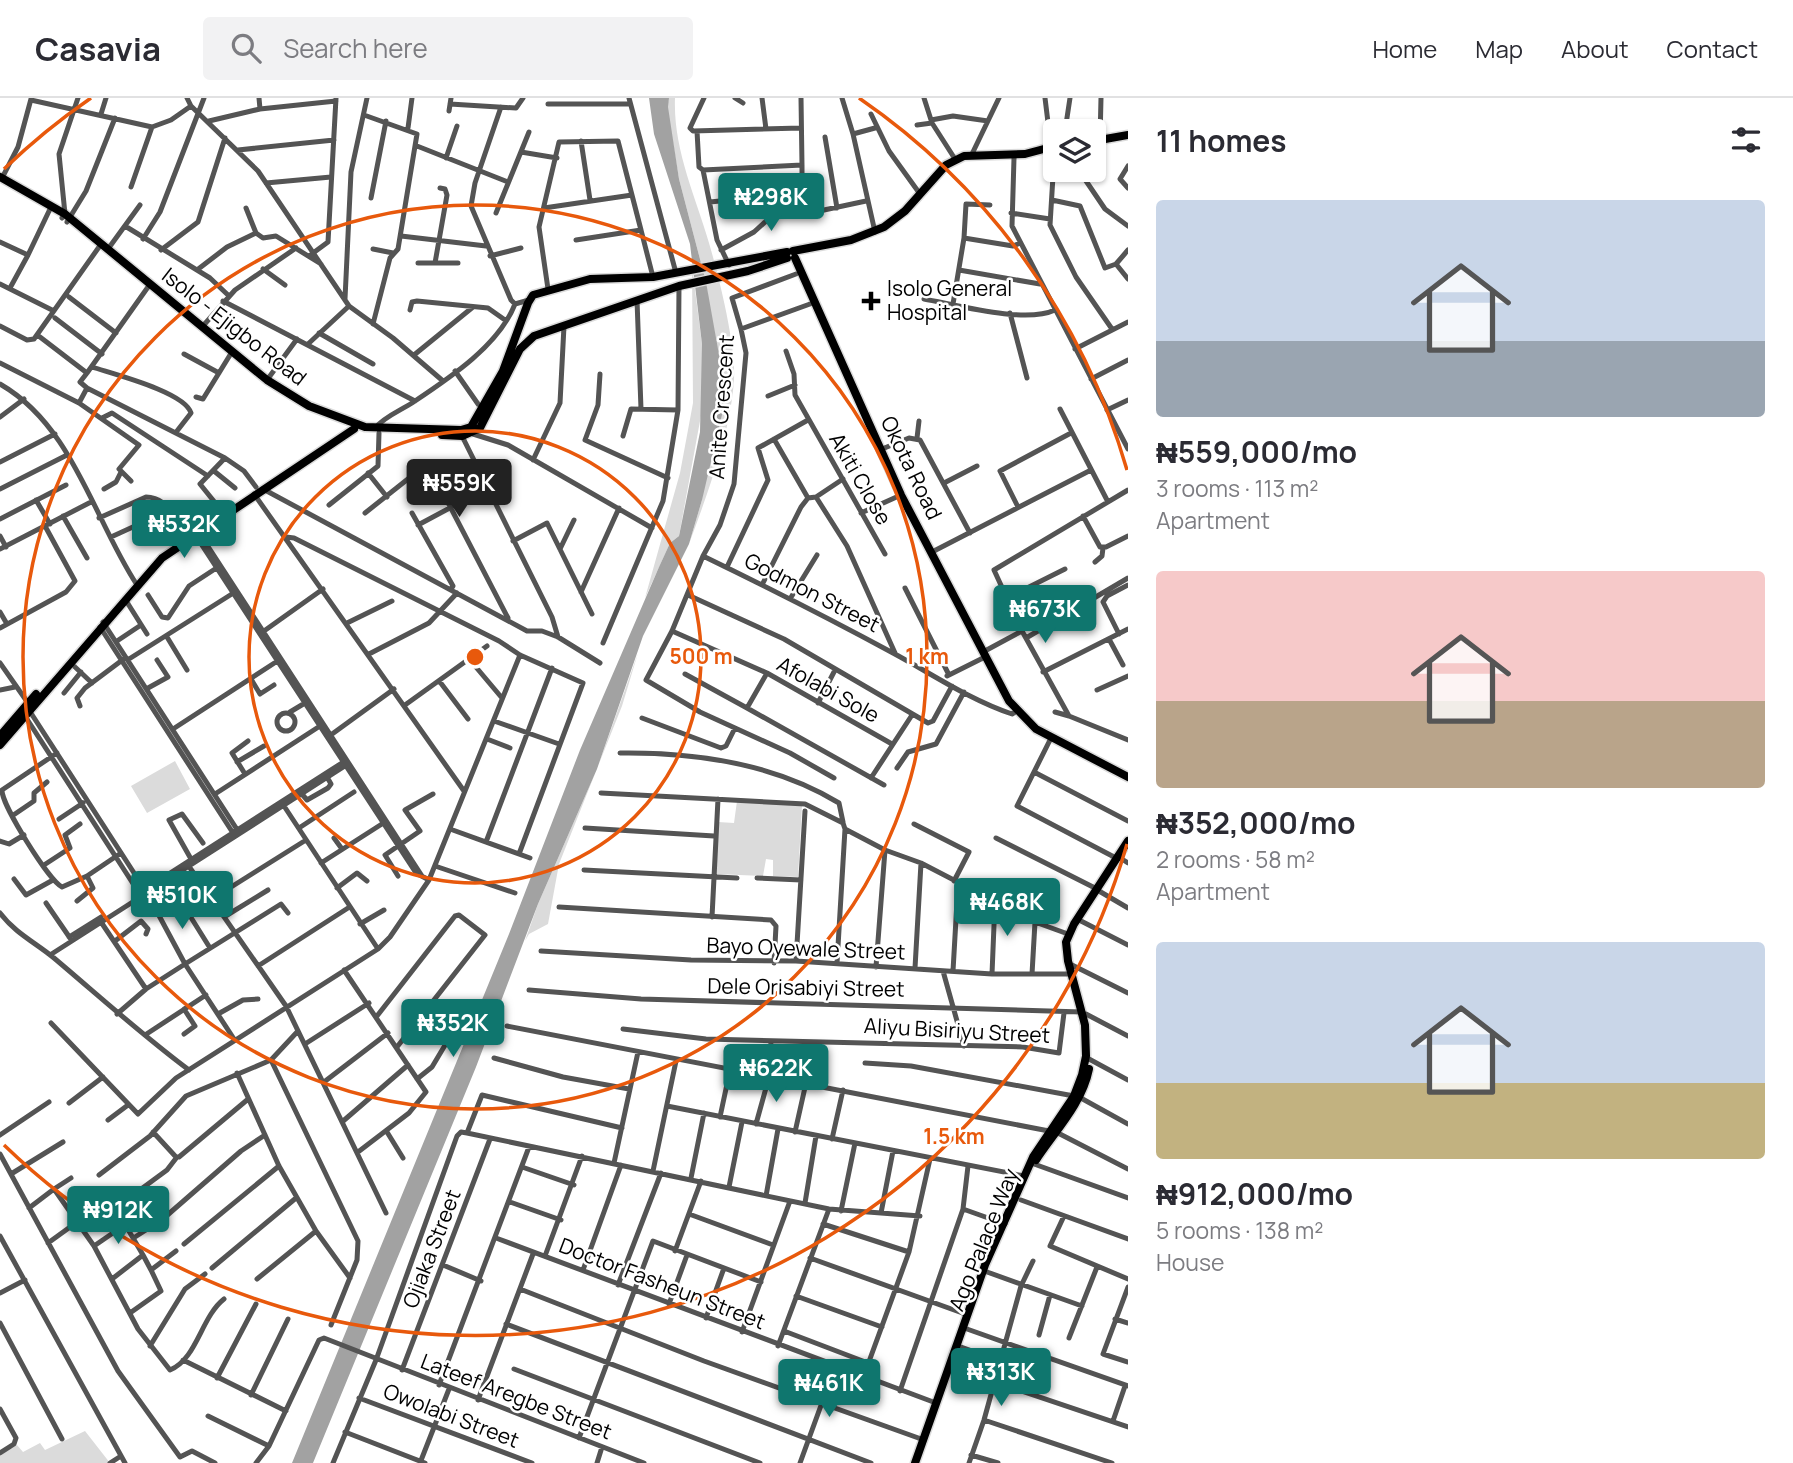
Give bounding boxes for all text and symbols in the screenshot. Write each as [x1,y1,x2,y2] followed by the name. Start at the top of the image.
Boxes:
[203,17,693,80] search box
[35,26,161,71] text: Casavia
[227,29,265,67] icon: search
[283,30,428,66] text: Search here
[1372,32,1437,65] text: Home
[1475,32,1523,65] text: Map
[1561,32,1629,65] text: About
[1667,32,1758,65] text: Contact
[1043,119,1106,182] map controls
[1043,119,1106,182] button: layers
[1156,120,1287,161] text: 11 homes
[1727,121,1765,159] icon: filters
[722,174,820,233] pin: ₦298K
[734,180,808,212] text: ₦298K
[1398,245,1524,371] icon: home
[157,261,313,392] street label: Isolo - Ejigbo Road
[887,274,1012,326] place label: Isolo General Hospital
[861,291,881,311] marker: Isolo General Hospital
[702,334,740,480] street label: Anite Crescent
[875,411,949,524] street label: Okota Road
[823,427,898,530] street label: Akiti Close
[1156,431,1357,472] text: ₦559,000/mo
[410,460,508,519] pin: ₦559K
[423,466,495,498] text: ₦559K
[1156,472,1319,504] text: 3 rooms · 113 m²
[135,500,233,560] pin: ₦532K
[1156,504,1270,536] text: Apartment
[148,507,220,539] text: ₦532K
[740,546,885,638] street label: Godmon Street
[996,586,1094,645] pin: ₦673K
[1009,592,1081,624] text: ₦673K
[1398,616,1524,742] icon: home
[669,642,733,670] text: 500 m
[905,642,949,670] text: 1 km
[463,645,487,669] centre of rings
[772,650,885,729] street label: Afolabi Sole
[1156,802,1355,843] text: ₦352,000/mo
[1156,843,1315,875] text: 2 rooms · 58 m²
[133,872,231,931] pin: ₦510K
[1156,875,1270,907] text: Apartment
[147,878,217,910] text: ₦510K
[958,878,1056,938] pin: ₦468K
[970,885,1044,917] text: ₦468K
[706,931,906,965] street label: Bayo Oyewale Street
[707,971,905,1003] street label: Dele Orisabiyi Street
[1398,987,1524,1113] icon: home
[404,1000,502,1059] pin: ₦352K
[417,1006,489,1038] text: ₦352K
[863,1011,1051,1049] street label: Aliyu Bisiriyu Street
[727,1044,825,1104] pin: ₦622K
[739,1051,813,1083] text: ₦622K
[923,1122,985,1150] text: 1.5 km
[942,1164,1024,1315] street label: Ago Palace Way
[1156,1173,1353,1214] text: ₦912,000/mo
[396,1185,467,1312] street label: Ojiaka Street
[69,1186,167,1246] pin: ₦912K
[83,1193,153,1225] text: ₦912K
[1156,1214,1323,1246] text: 5 rooms · 138 m²
[555,1231,769,1335] street label: Doctor Fasheun Street
[1156,1246,1225,1278] text: House
[417,1347,616,1445] street label: Lateef Aregbe Street
[952,1348,1050,1408] pin: ₦313K
[967,1355,1035,1387] text: ₦313K
[780,1360,878,1419] pin: ₦461K
[794,1366,864,1398] text: ₦461K
[380,1376,523,1454] street label: Owolabi Street

